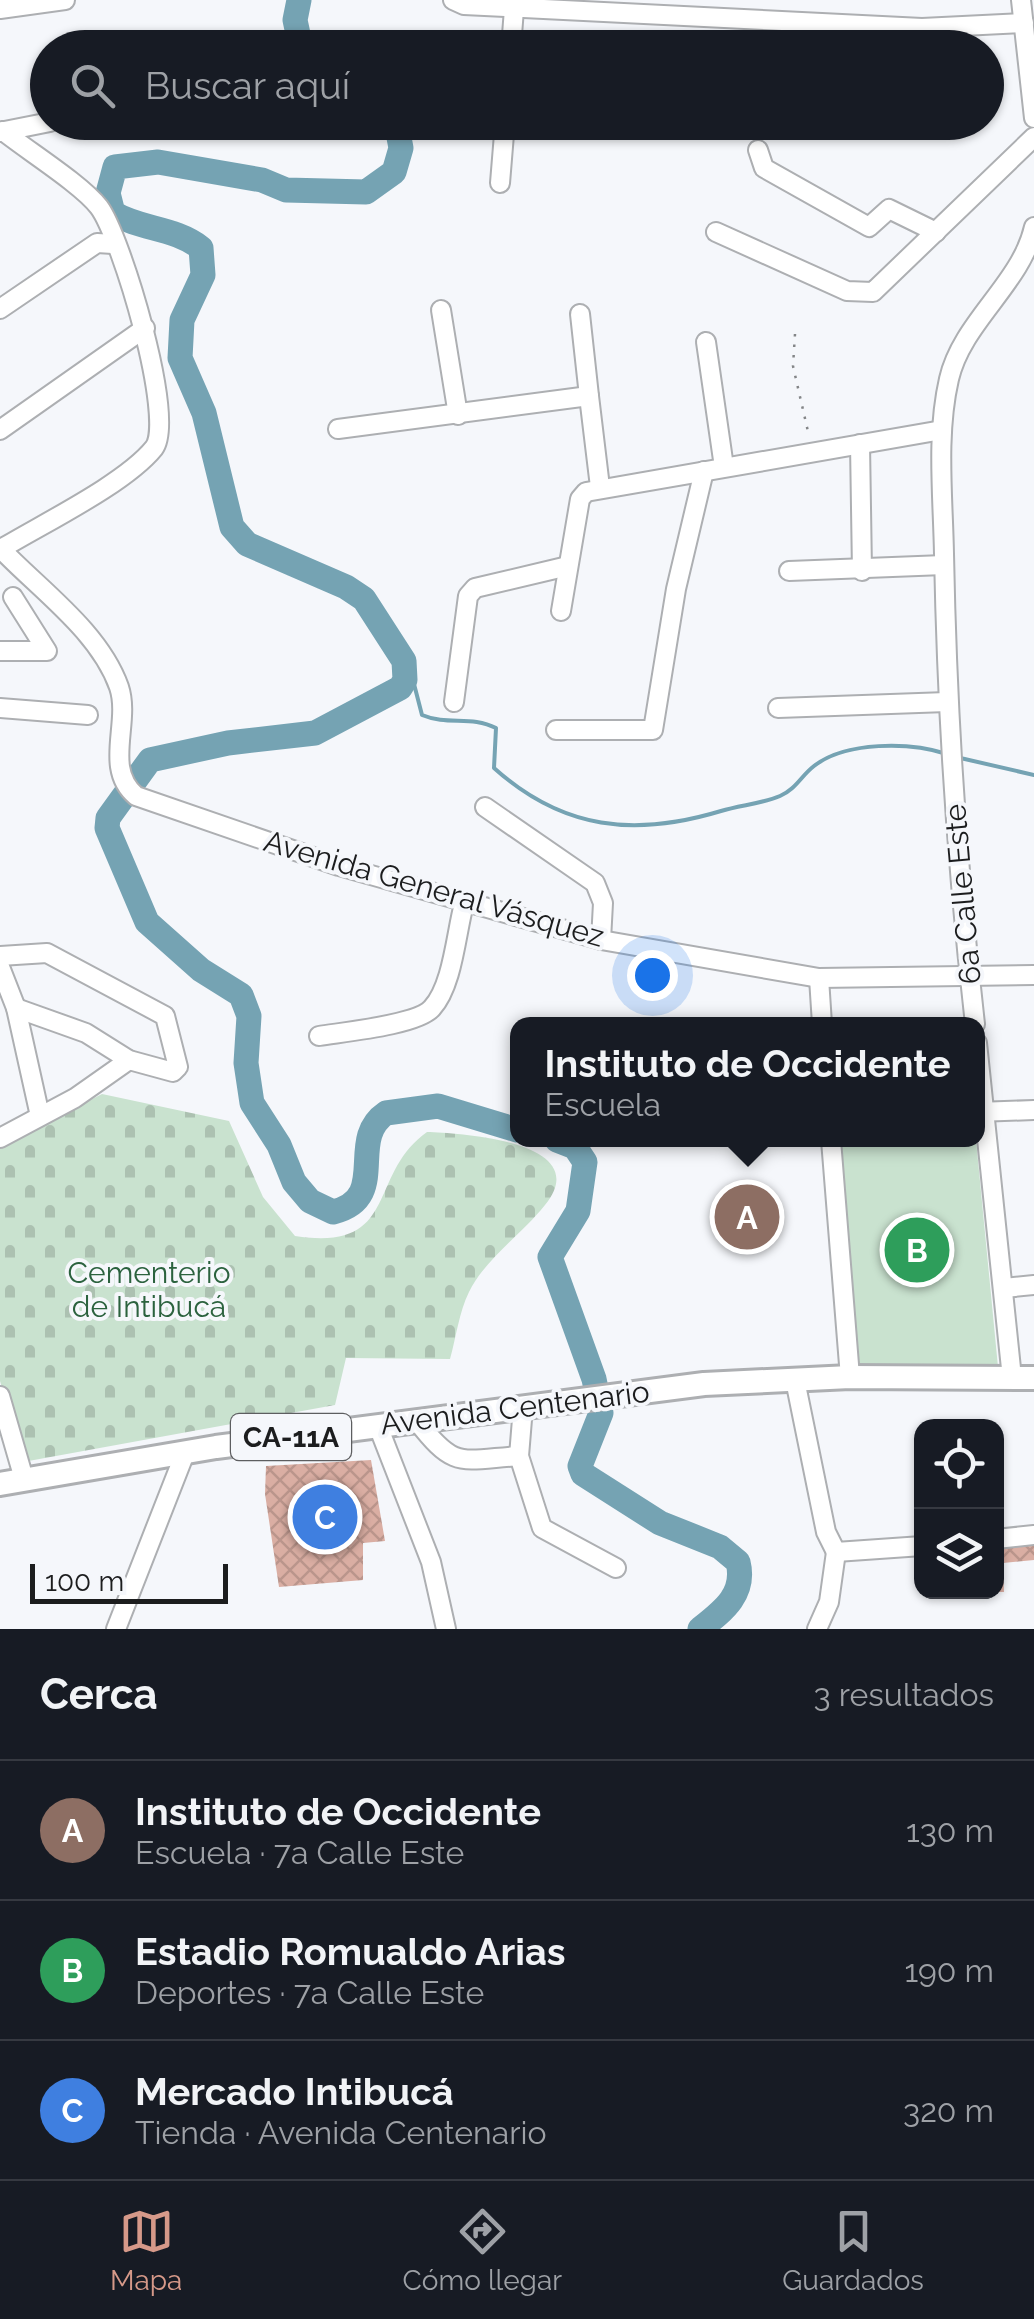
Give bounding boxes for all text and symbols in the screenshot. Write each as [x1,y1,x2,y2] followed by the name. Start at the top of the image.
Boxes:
[30,30,1004,140] search box
[65,58,120,113] icon: search
[145,63,350,108] text: Buscar aquí
[937,803,988,986] street label: 6a Calle Este
[260,823,608,954] street label: Avenida General Vásquez
[627,950,678,1001] your location
[510,1017,985,1147] popup
[545,1041,950,1086] text: Instituto de Occidente
[545,1086,661,1123] text: Escuela
[714,1180,780,1254] pin: A
[884,1212,950,1288] pin: B
[67,1255,231,1324] park label: Cementerio de Intibucá
[378,1374,651,1441] street label: Avenida Centenario
[231,1414,351,1460] road number: CA-11A
[914,1419,1004,1599] map controls
[914,1419,1004,1509] button: locate
[292,1480,358,1554] pin: C
[914,1509,1004,1599] button: layers
[30,1559,228,1604] scale bar
[45,1565,124,1598] text: 100 m
[40,1670,158,1719] text: Cerca
[814,1676,994,1713] text: 3 resultados
[135,1789,541,1834] text: Instituto de Occidente
[62,1812,83,1849] text: A
[906,1812,994,1849] text: 130 m
[135,1834,464,1871] text: Escuela · 7a Calle Este
[135,1929,566,1974] text: Estadio Romualdo Arias
[62,1952,83,1989] text: B
[904,1952,994,1989] text: 190 m
[135,1974,484,2011] text: Deportes · 7a Calle Este
[135,2069,453,2114] text: Mercado Intibucá
[62,2092,83,2129] text: C
[903,2092,994,2129] text: 320 m
[135,2114,546,2151] text: Tienda · Avenida Centenario
[110,2204,182,2297] tab: Mapa
[403,2204,562,2297] tab: Cómo llegar
[782,2204,924,2297] tab: Guardados

